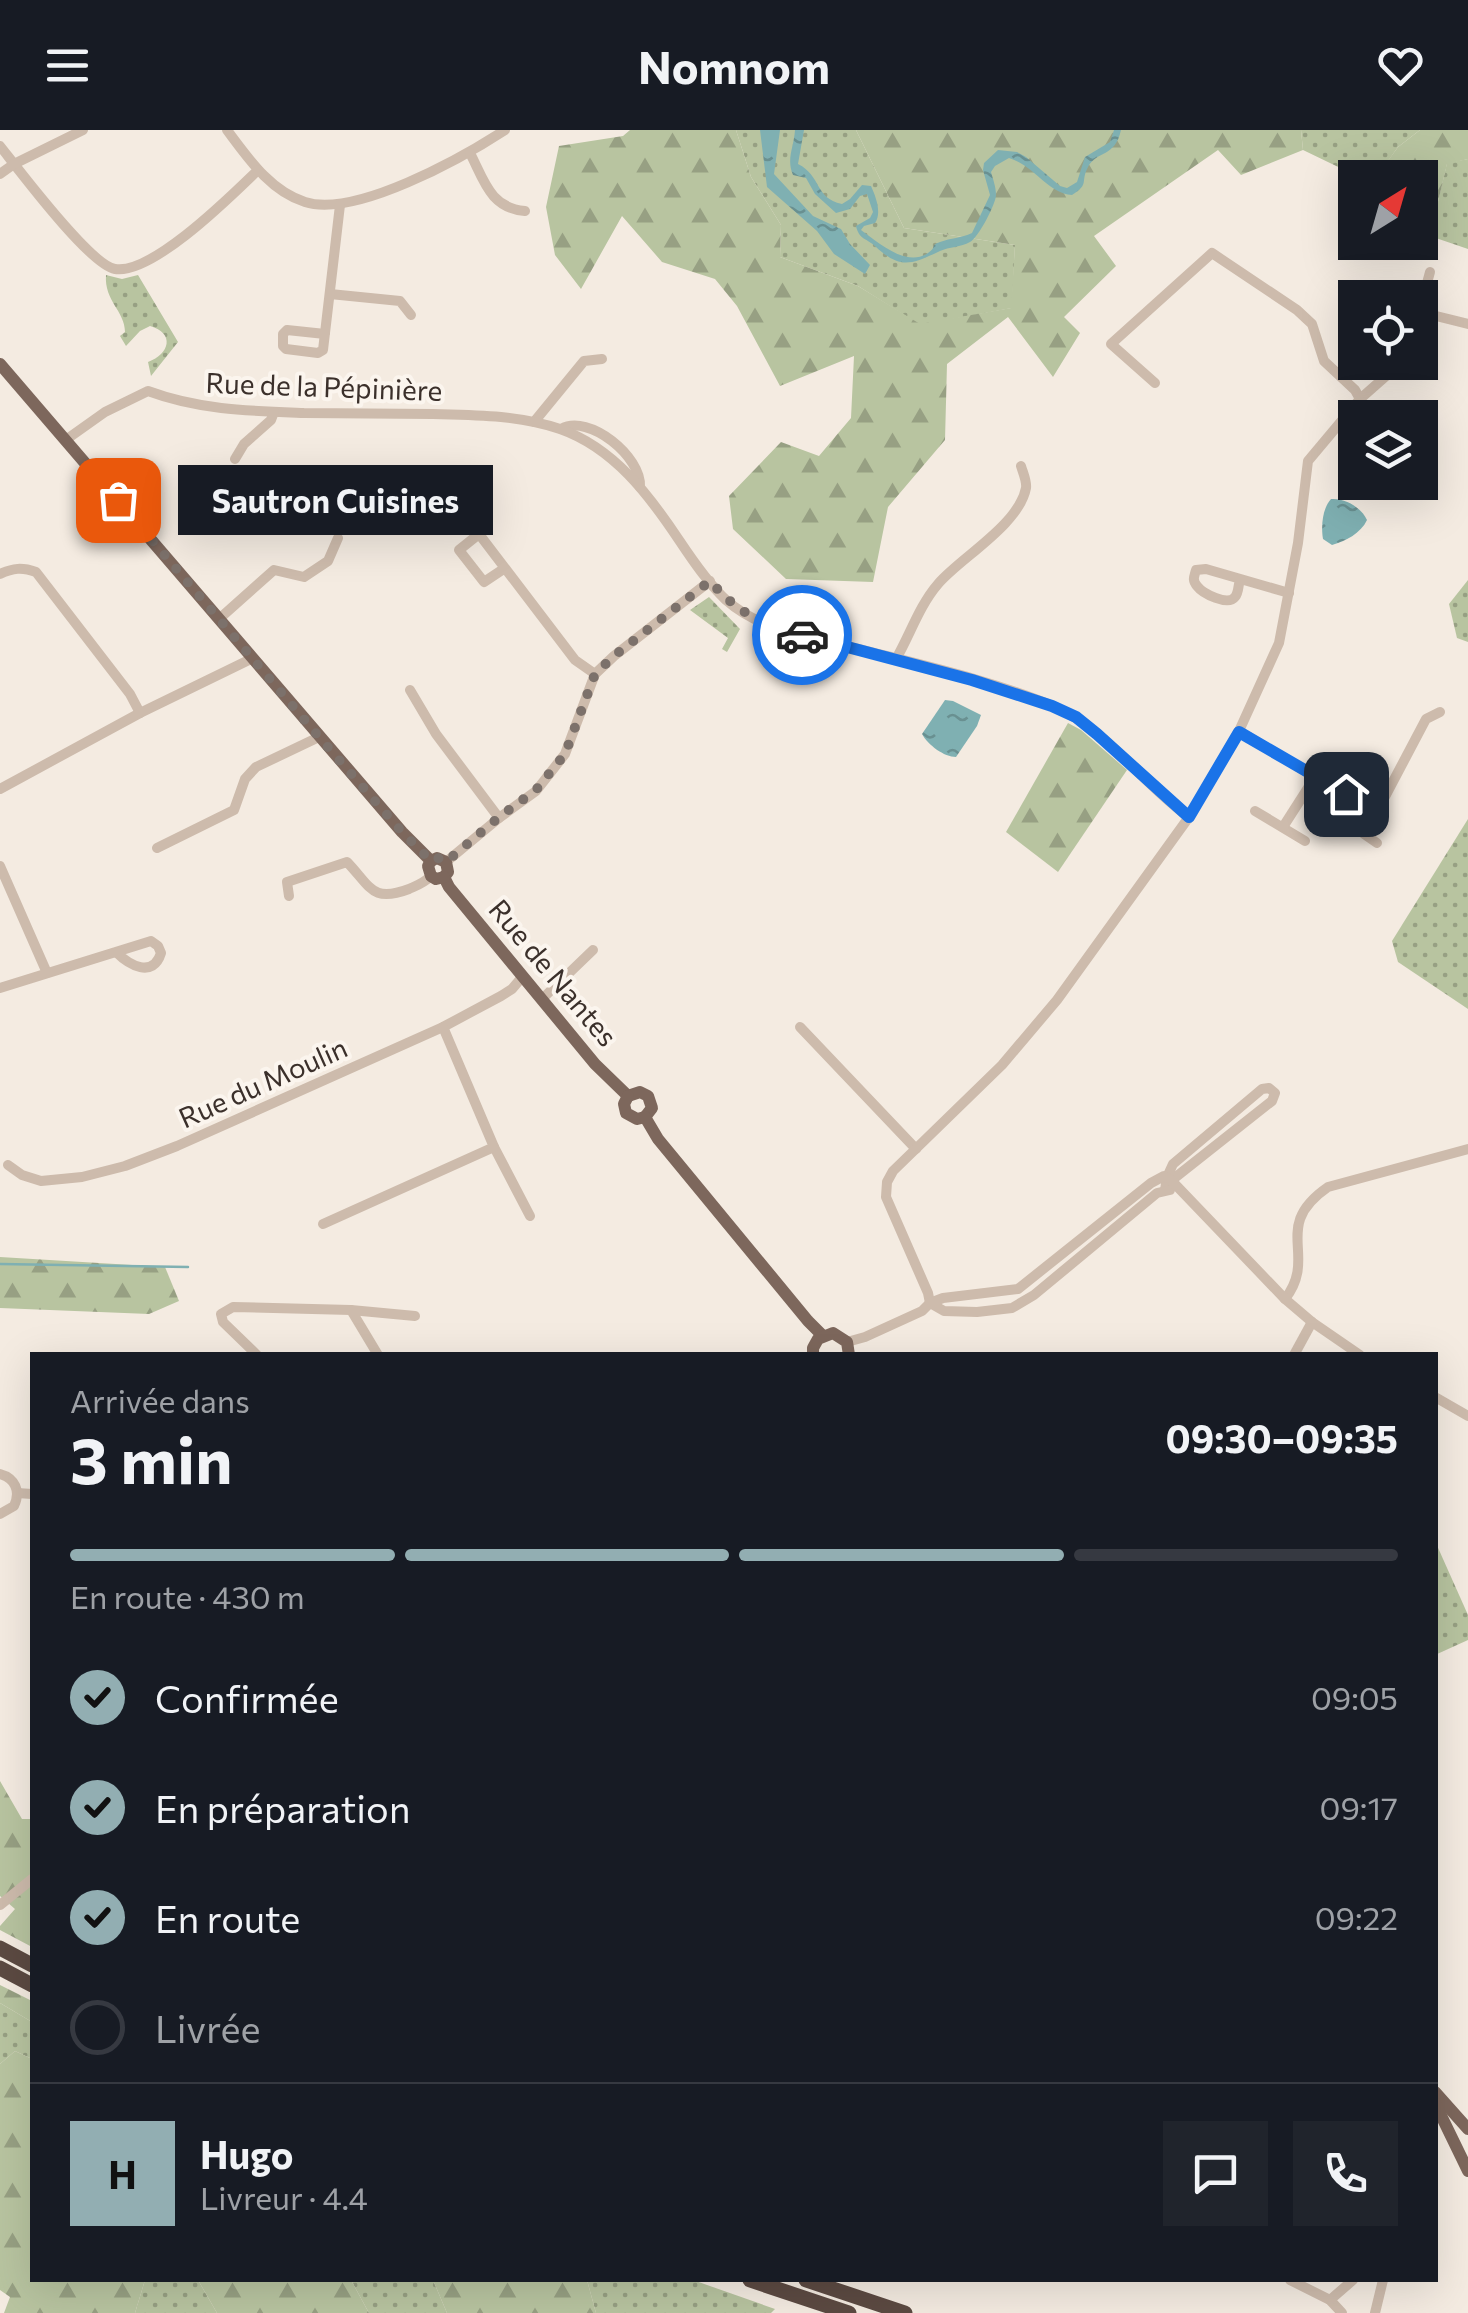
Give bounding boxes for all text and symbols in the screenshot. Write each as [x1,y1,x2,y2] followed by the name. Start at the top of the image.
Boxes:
[40,38,95,93] icon: menu
[638,38,830,93] text: Nomnom
[1373,38,1428,93] icon: heart
[1338,160,1438,260] north arrow
[1338,160,1438,500] map controls
[1338,280,1438,380] button: locate
[205,365,443,407] street label: Rue de la Pépinière
[1338,400,1438,500] button: layers
[76,458,161,543] pin
[178,465,493,535] callout: Sautron Cuisines
[91,473,146,528] icon: bag
[212,480,459,520] text: Sautron Cuisines
[752,585,852,685] courier
[775,608,830,663] icon: car
[1304,752,1389,837] pin
[1319,767,1374,822] icon: home
[482,892,625,1053] street label: Rue de Nantes
[173,1030,352,1134] street label: Rue du Moulin
[70,1380,250,1420] text: Arrivée dans
[1166,1414,1398,1461] text: 09:30–09:35
[70,1418,233,1497] text: 3 min
[70,1576,305,1616] text: En route · 430 m
[70,1670,125,1725] icon: check
[155,1674,339,1721] text: Confirmée
[1311,1677,1398,1717] text: 09:05
[70,1780,125,1835] icon: check
[155,1784,411,1831] text: En préparation
[1320,1787,1398,1827] text: 09:17
[70,1890,125,1945] icon: check
[155,1894,300,1941] text: En route
[1315,1897,1398,1937] text: 09:22
[155,2004,261,2051] text: Livrée
[1163,2121,1268,2226] button: chat
[1293,2121,1398,2226] button: phone
[200,2130,293,2177] text: Hugo
[108,2150,137,2197] text: H
[200,2177,368,2217] text: Livreur · 4.4

